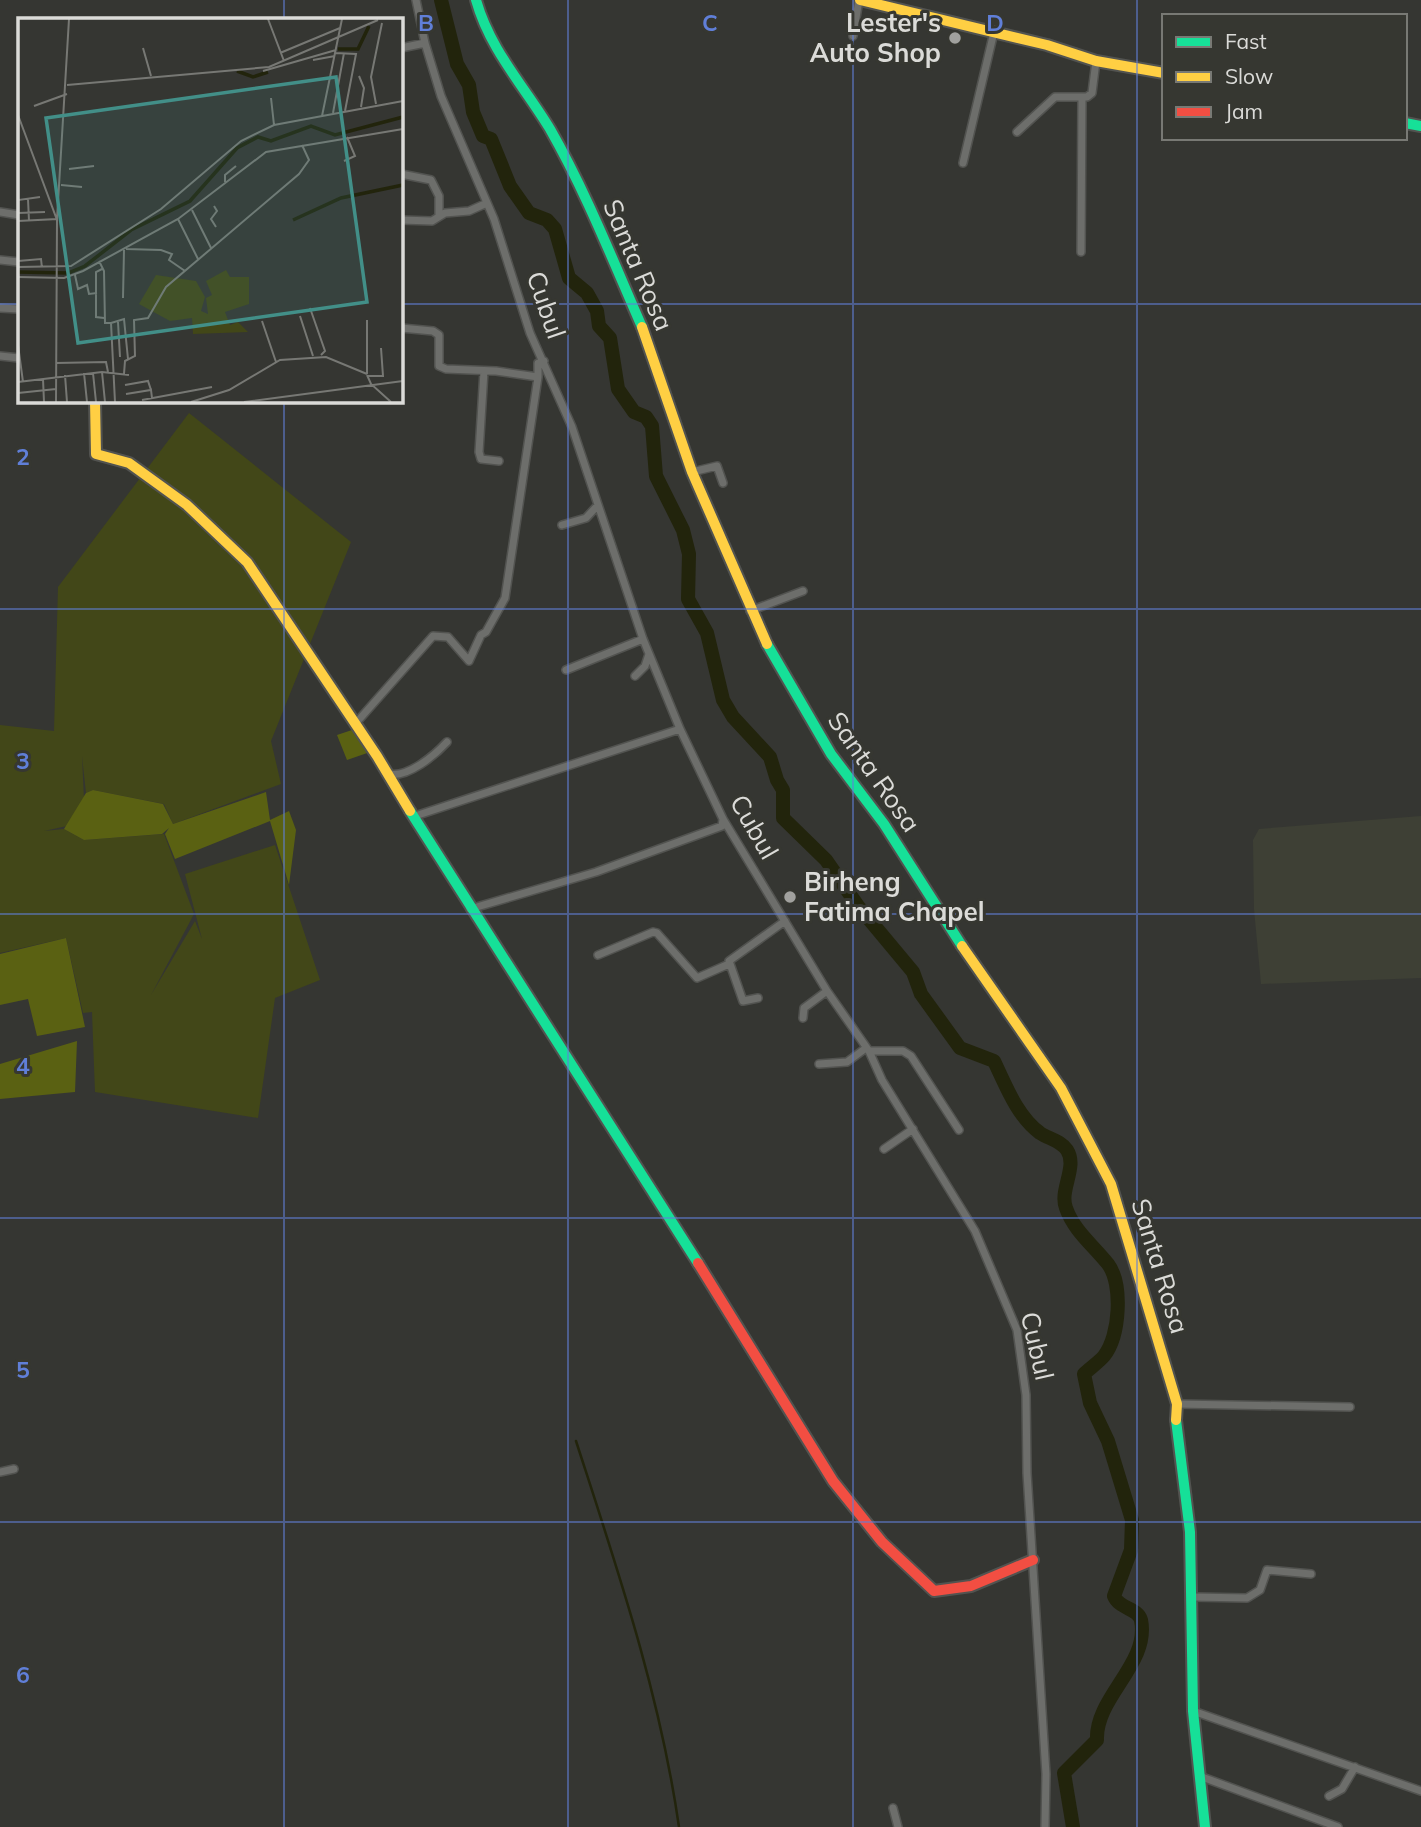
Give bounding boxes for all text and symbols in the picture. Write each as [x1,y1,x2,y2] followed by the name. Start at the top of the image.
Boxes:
[810,6,941,69] place label: Lester's Auto Shop
[418,8,434,37] text: B
[702,8,718,37] text: C
[986,8,1004,37] text: D
[1162,14,1407,140] legend
[18,18,402,402] inset map
[1225,28,1267,54] text: Fast
[947,30,963,46] marker: Lester's Auto Shop
[1225,63,1273,89] text: Slow
[1225,98,1263,124] text: Jam
[596,194,681,335] street label: Santa Rosa
[520,267,573,343] street label: Cubul
[16,442,30,471] text: 2
[821,705,928,838] street label: Santa Rosa
[16,746,30,775] text: 3
[723,789,786,865] street label: Cubul
[804,865,985,928] place label: Birheng Fatima Chapel
[782,889,798,905] marker: Birheng Fatima Chapel
[16,1051,30,1080] text: 4
[1124,1194,1197,1337] street label: Santa Rosa
[1014,1308,1061,1383] street label: Cubul
[16,1355,30,1384] text: 5
[16,1660,30,1689] text: 6

